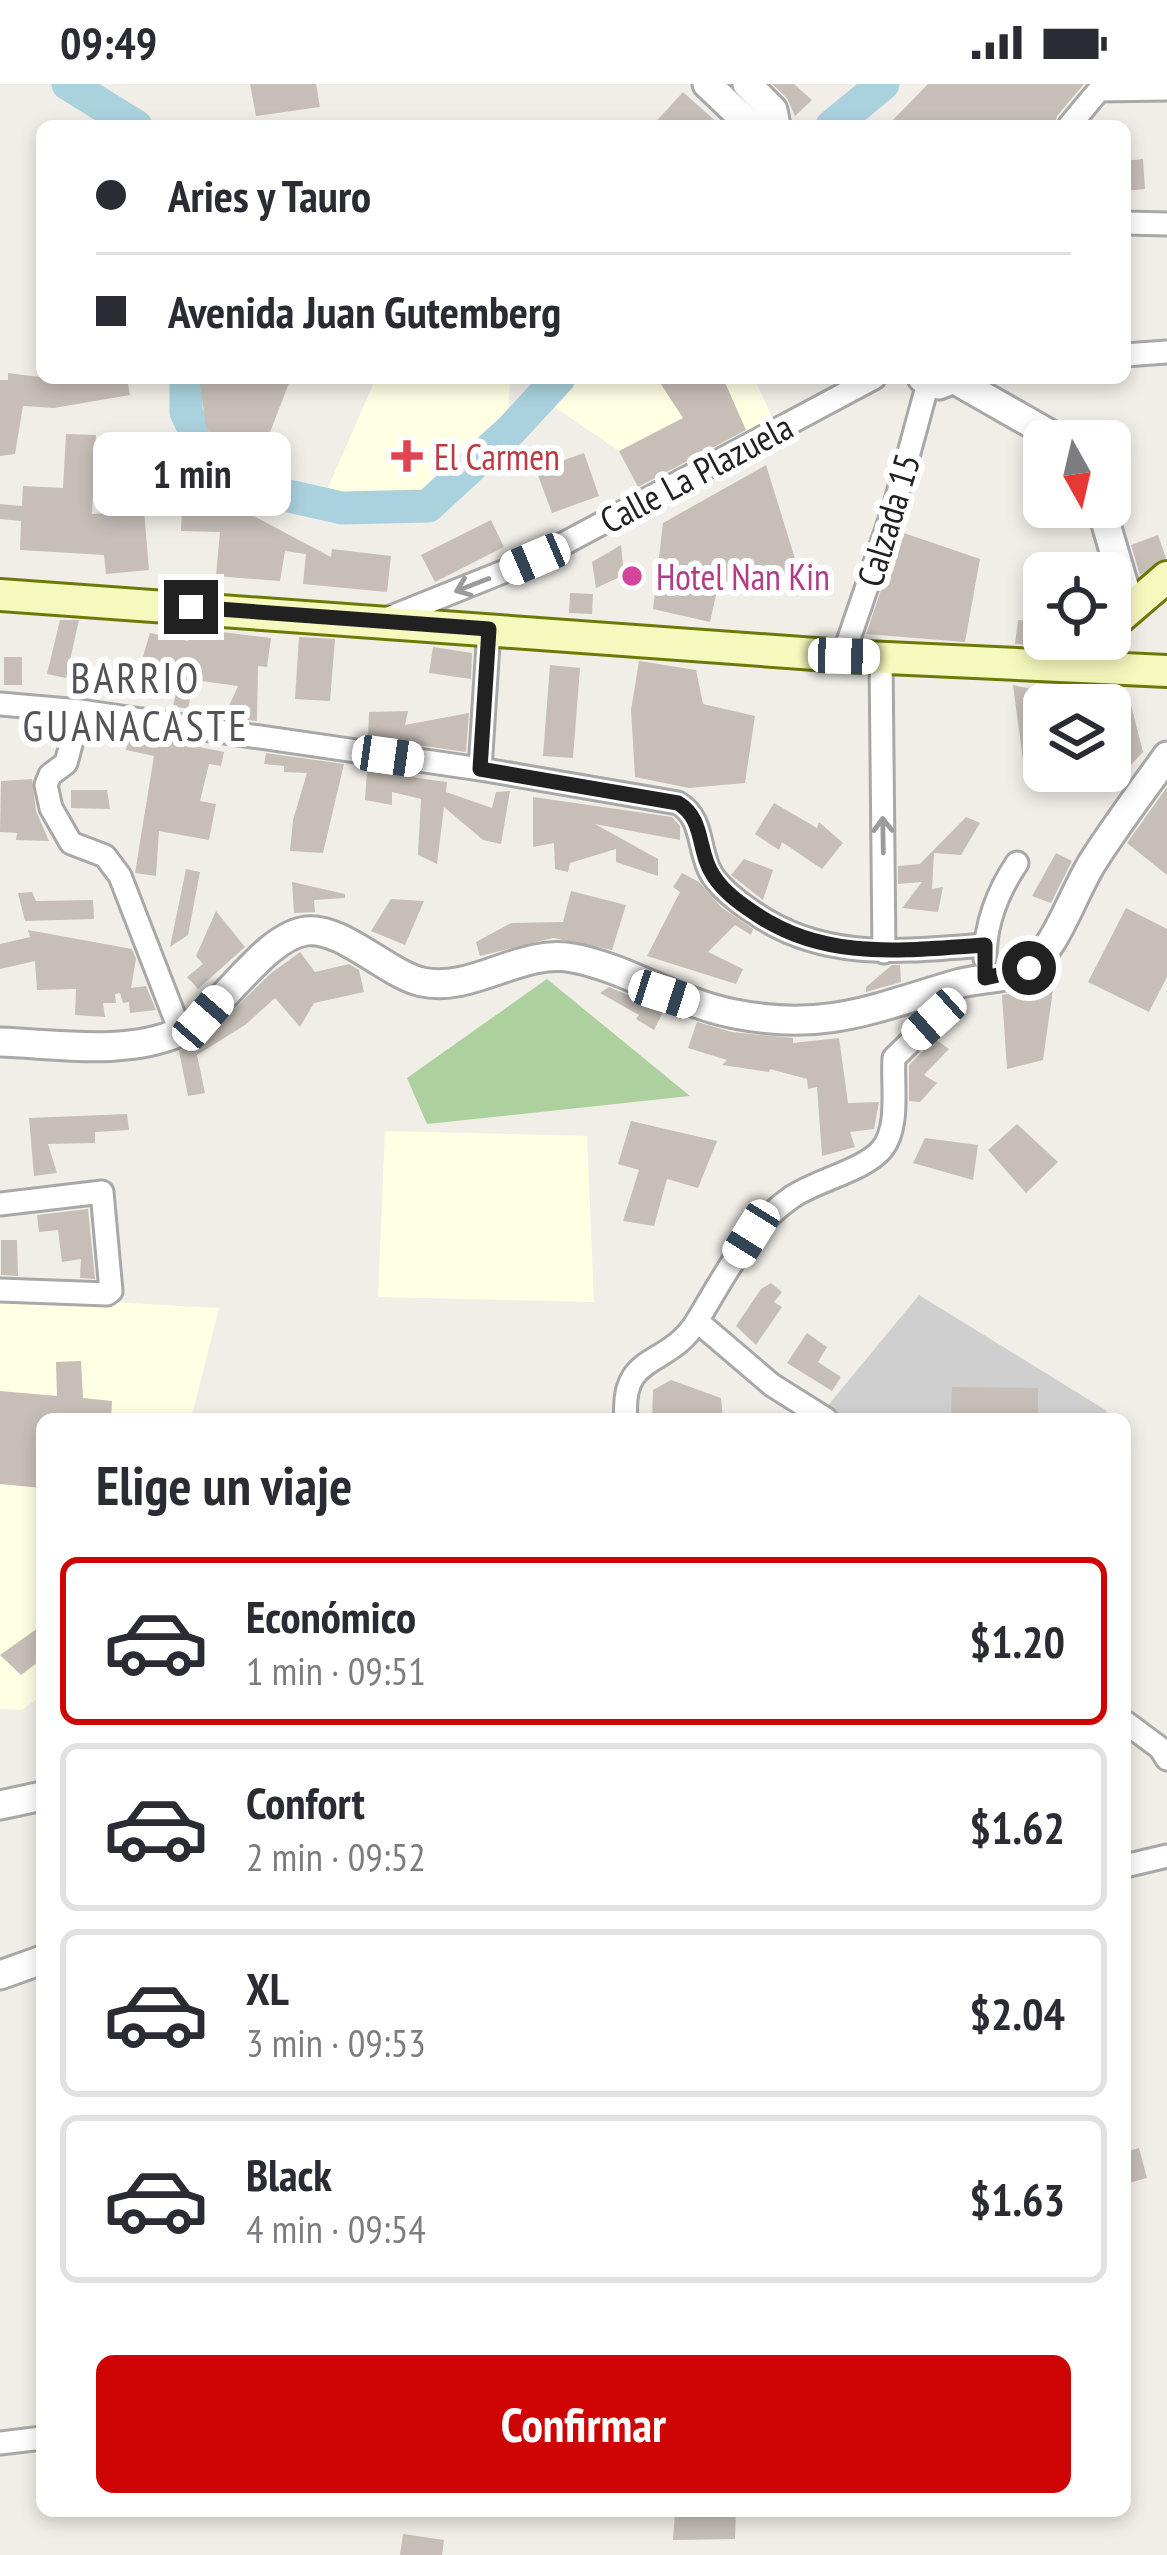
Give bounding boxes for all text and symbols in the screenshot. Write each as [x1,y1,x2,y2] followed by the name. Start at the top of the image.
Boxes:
[60,13,157,71] text: 09:49
[168,166,371,224] text: Aries y Tauro
[168,282,561,340] text: Avenida Juan Gutemberg
[592,403,800,543] street label: Calle La Plazuela
[1023,420,1131,528] north arrow
[1023,420,1131,792] map controls
[92,433,290,517] callout: 1 min
[434,433,560,480] place label: El Carmen
[391,440,423,472] marker: El Carmen
[153,448,231,499] text: 1 min
[846,448,930,592] street label: Calzada 15
[495,528,575,590] car
[1023,552,1131,660] button: locate
[656,553,830,600] place label: Hotel Nan Kin
[619,563,645,589] marker: Hotel Nan Kin
[454,576,491,598] one-way arrow
[164,580,218,634] route end
[807,637,881,675] car
[23,650,249,753] district label: BARRIO GUANACASTE
[1023,684,1131,792] button: layers
[350,733,426,779] car
[872,816,894,855] one-way arrow
[1002,941,1056,995] route start
[624,966,704,1022] car
[166,979,240,1057] car
[895,982,973,1056] car
[717,1194,785,1274] car
[96,1450,352,1520] text: Elige un viaje
[102,1587,210,1695] icon: car
[246,1587,416,1645] text: Económico
[969,1612,1065,1670] text: $1.20
[246,1645,426,1696] text: 1 min · 09:51
[102,1773,210,1881] icon: car
[246,1773,365,1831] text: Confort
[969,1798,1065,1856] text: $1.62
[246,1831,426,1882] text: 2 min · 09:52
[102,1959,210,2067] icon: car
[246,1959,289,2017] text: XL
[969,1984,1065,2042] text: $2.04
[246,2017,426,2068] text: 3 min · 09:53
[102,2145,210,2253] icon: car
[246,2145,332,2203] text: Black
[969,2170,1065,2228] text: $1.63
[246,2203,426,2254] text: 4 min · 09:54
[96,2355,1071,2493] button: Confirmar

